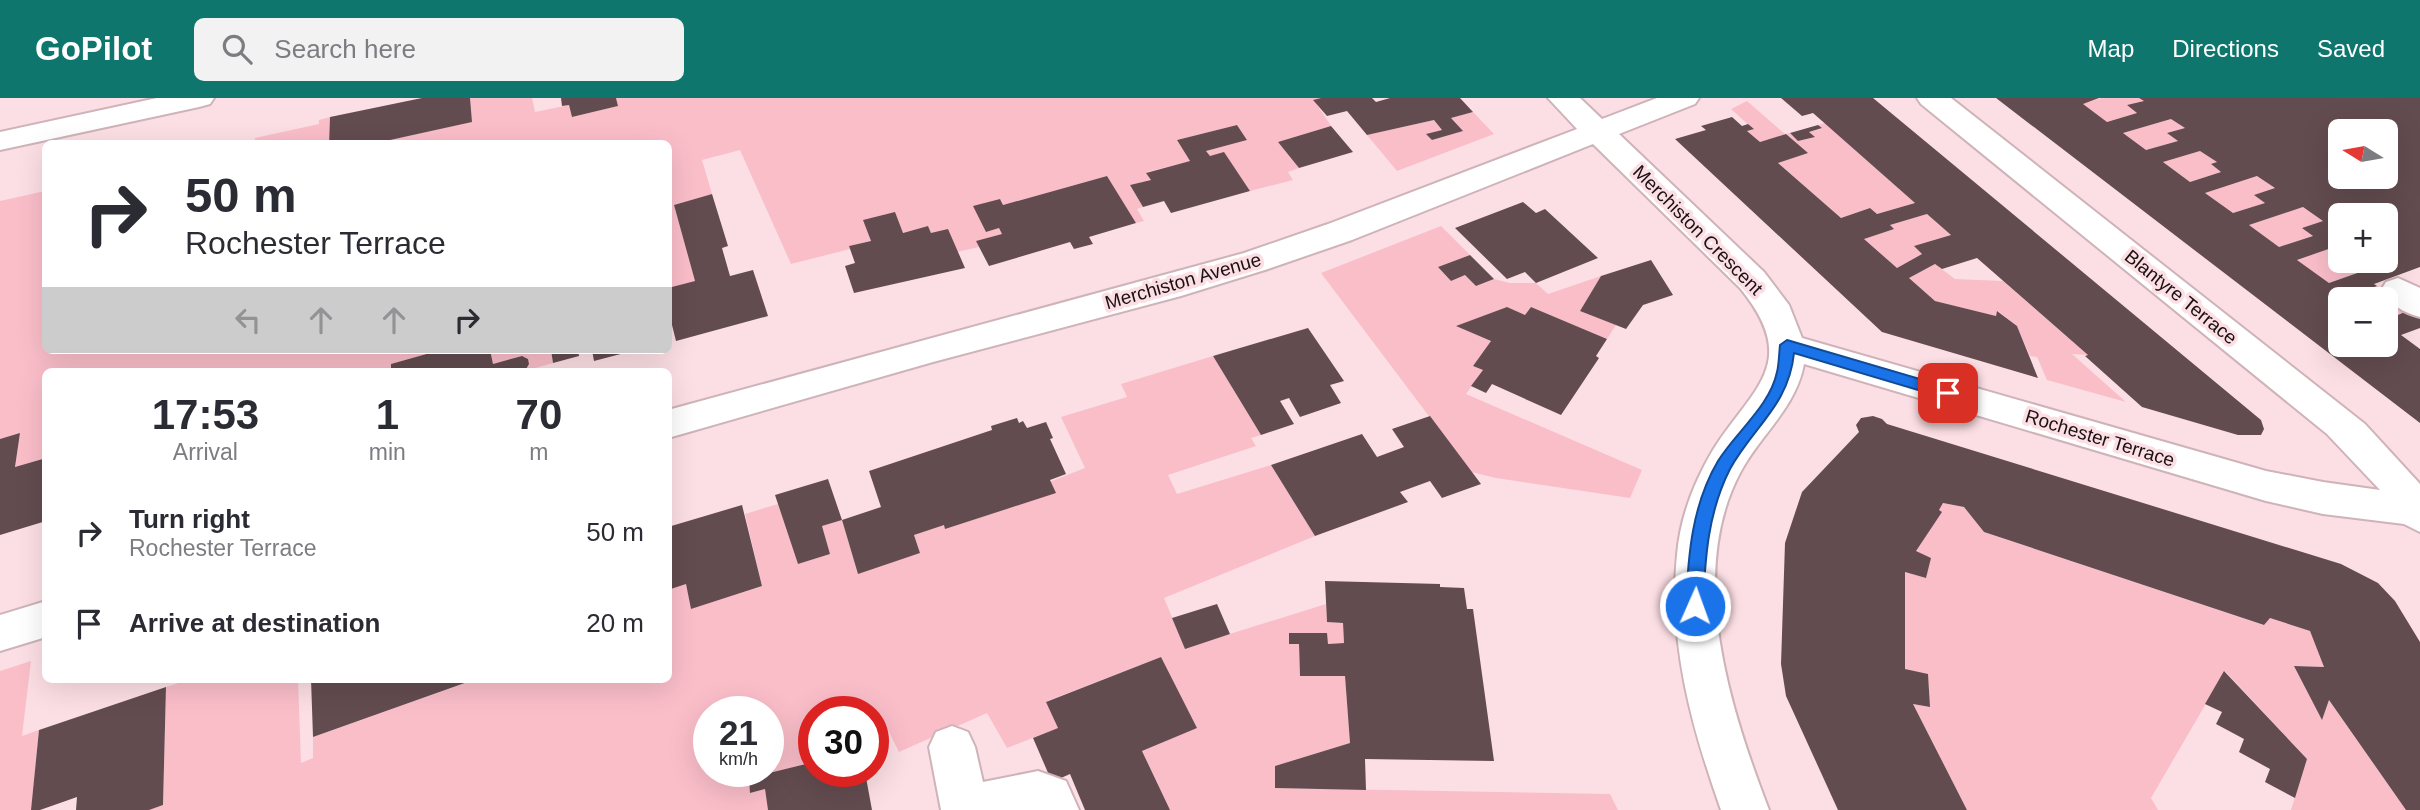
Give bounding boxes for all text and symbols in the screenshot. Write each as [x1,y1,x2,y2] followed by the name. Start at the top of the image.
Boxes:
[194,18,684,81] search box
[35,30,152,67] text: GoPilot
[218,30,256,68] icon: search
[274,34,416,64] text: Search here
[2088,35,2134,62] text: Map
[2172,35,2279,62] text: Directions
[2317,35,2385,62] text: Saved
[2328,119,2398,189] north arrow
[2328,119,2398,357] map controls
[1629,161,1768,300] street label: Merchiston Crescent
[70,168,161,259] icon: right
[185,168,297,222] text: 50 m
[2328,203,2398,273] button: +
[185,225,446,261] text: Rochester Terrace
[2121,245,2241,349] street label: Blantyre Terrace
[1103,249,1263,313] street label: Merchiston Avenue
[2328,287,2398,357] button: −
[229,301,267,339] icon: left
[302,301,340,339] icon: ahead
[375,301,413,339] icon: ahead
[448,301,486,339] icon: right
[1918,363,1978,423] pin
[1929,374,1967,412] icon: arrive
[152,391,259,438] text: 17:53
[376,391,399,438] text: 1
[516,391,562,438] text: 70
[2023,405,2177,471] street label: Rochester Terrace
[173,439,238,465] text: Arrival
[369,439,406,465] text: min
[529,439,548,465] text: m
[129,504,250,534] text: Turn right
[70,514,108,552] icon: right
[586,517,644,547] text: 50 m
[129,535,317,561] text: Rochester Terrace
[1658,569,1732,643] position arrow
[70,605,108,643] icon: arrive
[129,608,380,638] text: Arrive at destination
[586,608,644,638] text: 20 m
[798,696,889,787] speed limit sign: 30
[719,713,758,752] text: 21
[719,749,758,769] text: km/h

